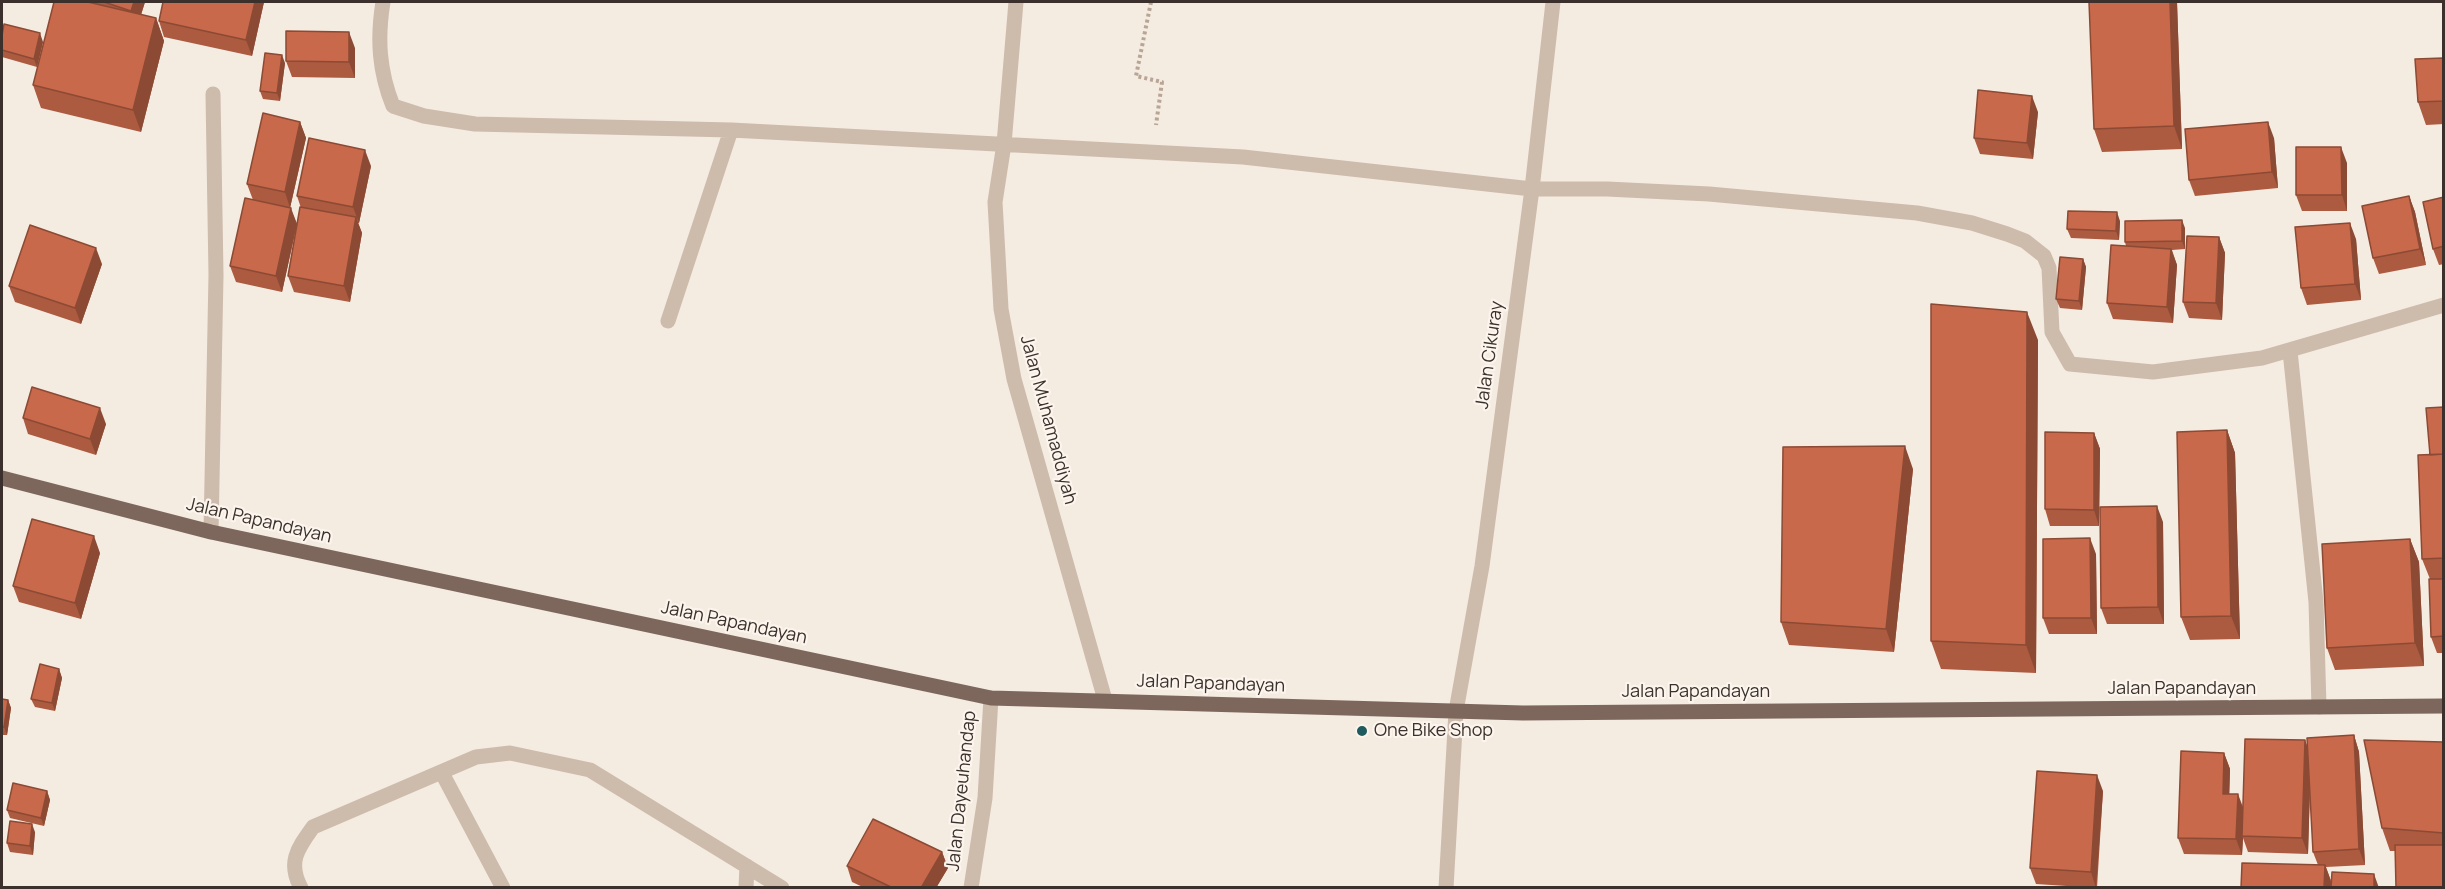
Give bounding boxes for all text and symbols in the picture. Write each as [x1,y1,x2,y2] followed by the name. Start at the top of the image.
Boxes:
[1472,300,1508,410] street label: Jalan Cikuray
[1015,333,1081,507] street label: Jalan Muhamaddiyah
[184,494,334,548] street label: Jalan Papandayan
[659,597,809,649] street label: Jalan Papandayan
[1136,671,1286,697] street label: Jalan Papandayan
[2108,678,2256,700] street label: Jalan Papandayan
[1622,681,1770,703] street label: Jalan Papandayan
[943,710,981,872] street label: Jalan Dayeuhandap
[1374,720,1493,742] place label: One Bike Shop
[1355,724,1369,738] marker: One Bike Shop

